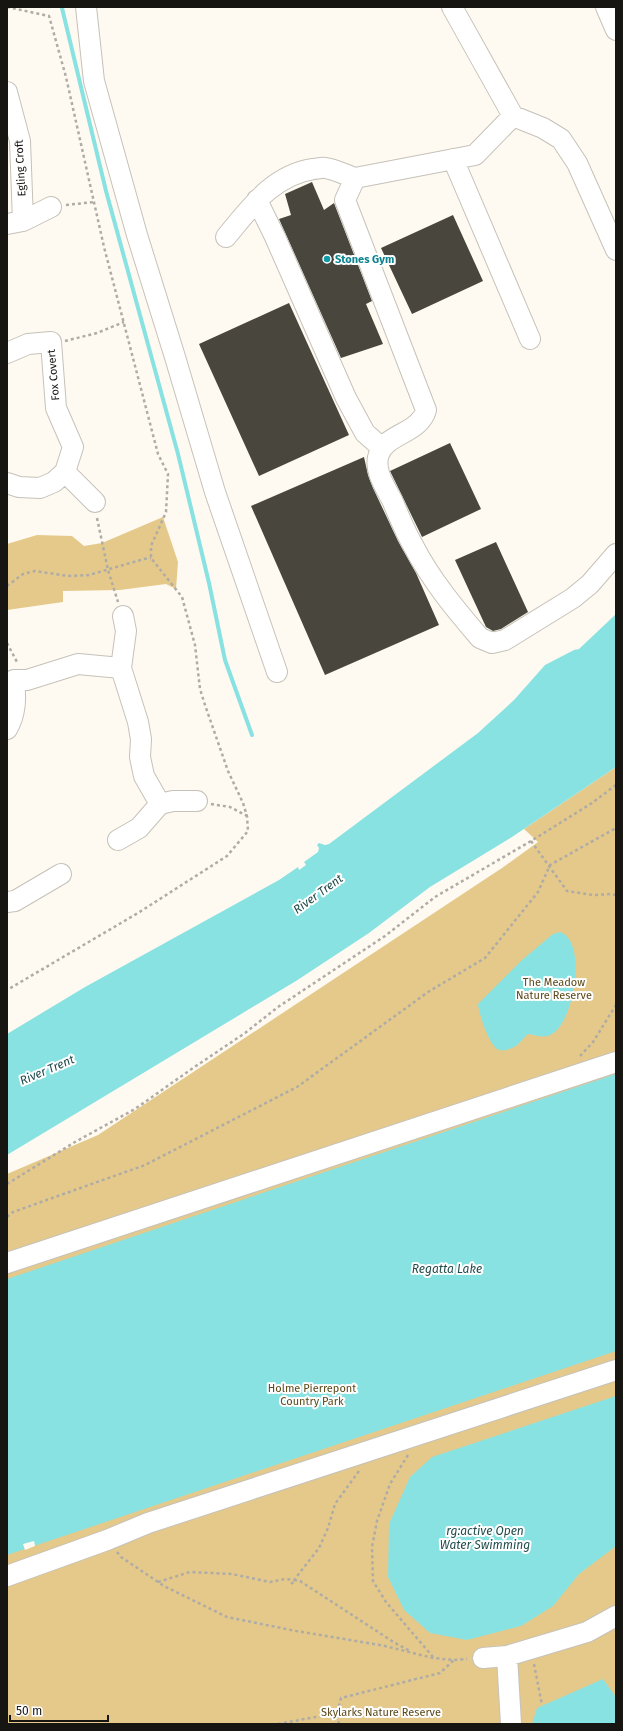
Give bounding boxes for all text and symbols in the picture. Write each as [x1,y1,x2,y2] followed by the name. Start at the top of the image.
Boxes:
[13,139,28,197] street label: Egling Croft
[335,253,394,266] place label: Stones Gym
[322,254,332,264] marker: Stones Gym
[45,349,62,401] street label: Fox Covert
[291,871,346,917] water label: River Trent
[516,976,592,1002] park label: The Meadow Nature Reserve
[18,1052,77,1088] water label: River Trent
[412,1262,482,1276] water label: Regatta Lake
[268,1382,356,1408] park label: Holme Pierrepont Country Park
[440,1524,530,1552] water label: rg:active Open Water Swimming
[10,1697,108,1723] scale bar
[16,1704,42,1718] text: 50 m
[321,1706,441,1719] park label: Skylarks Nature Reserve

